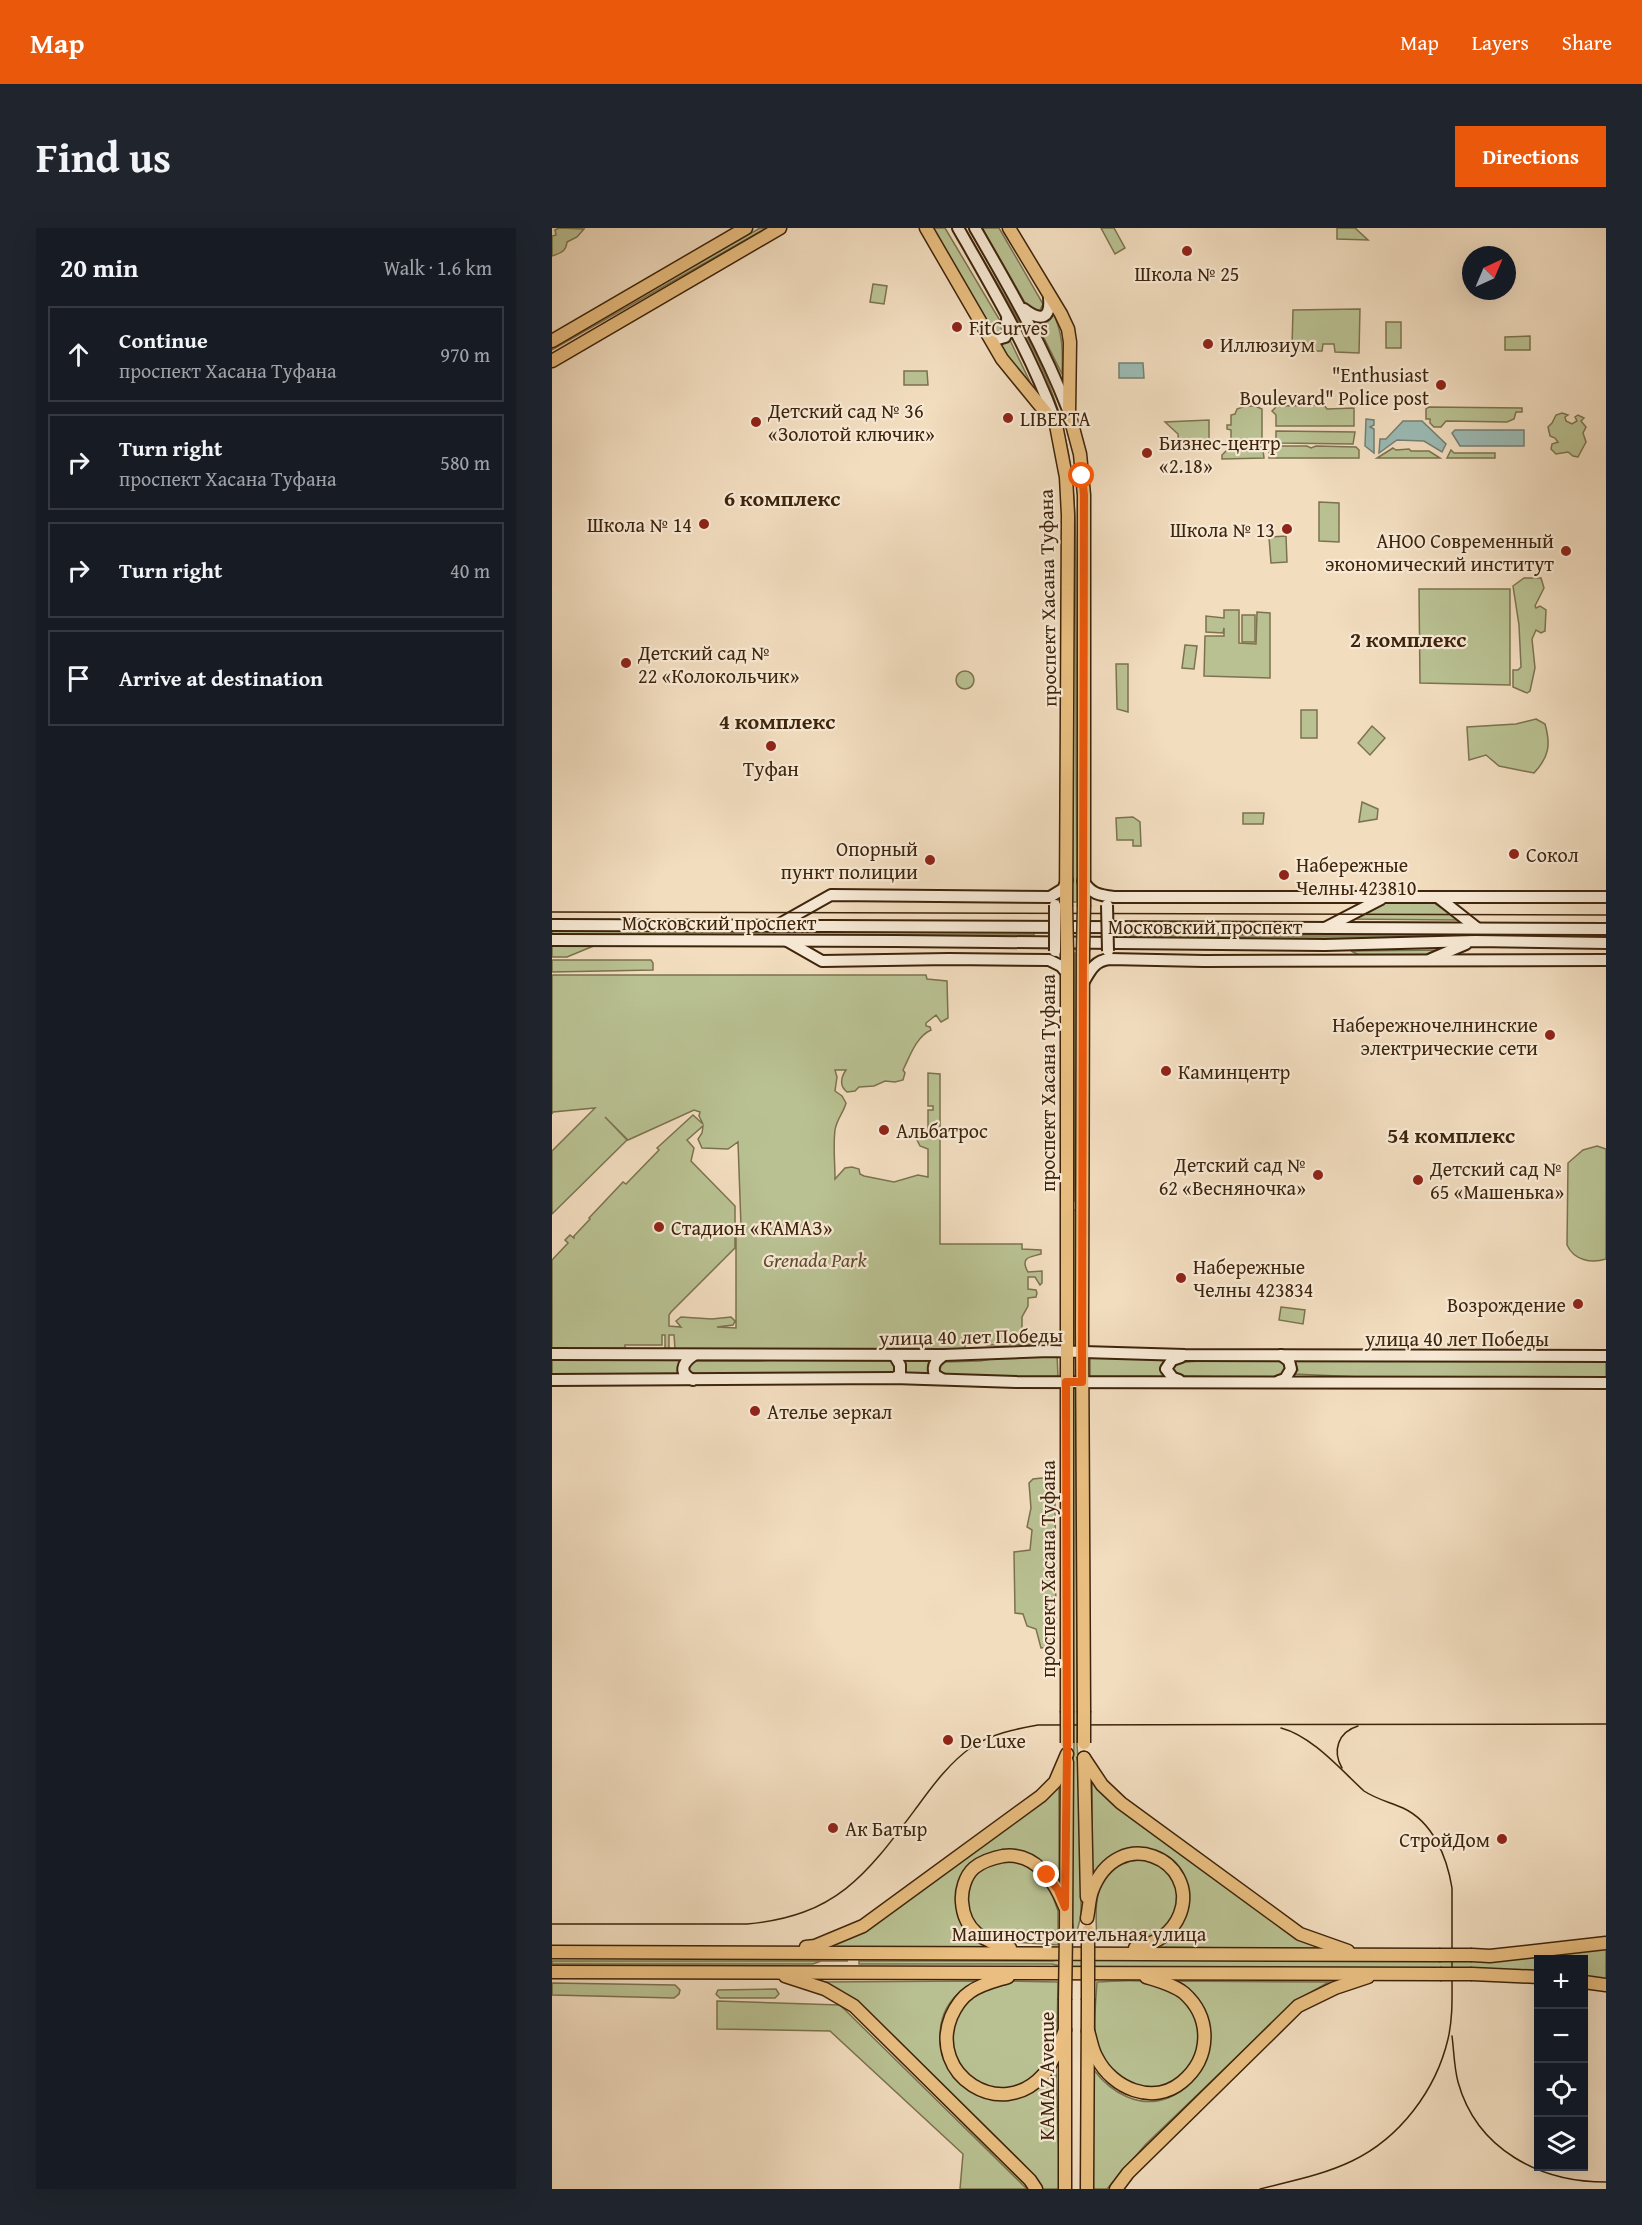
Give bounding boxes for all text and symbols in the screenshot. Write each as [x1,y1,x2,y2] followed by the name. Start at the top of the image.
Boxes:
[30,22,84,63] text: Map
[1400,27,1439,58] text: Map
[1472,27,1529,58] text: Layers
[1562,27,1612,58] text: Share
[36,126,171,187] text: Find us
[1455,126,1606,187] button: Directions
[1180,244,1194,258] marker: Школа № 25
[1462,246,1516,300] north arrow
[60,248,138,287] text: 20 min
[383,253,492,282] text: Walk · 1.6 km
[1135,259,1239,288] place label: Школа № 25
[969,313,1048,342] place label: FitCurves
[950,320,964,334] marker: FitCurves
[119,324,208,356] text: Continue
[1220,330,1315,359] place label: Иллюзиум
[1201,337,1215,351] marker: Иллюзиум
[62,338,95,371] icon: ahead
[440,340,490,369] text: 970 m
[119,356,337,385] text: проспект Хасана Туфана
[1240,360,1429,412] place label: "Enthusiast Boulevard" Police post
[1434,378,1448,392] marker: "Enthusiast Boulevard" Police post
[767,396,935,448] place label: Детский сад № 36 «Золотой ключик»
[1020,404,1091,433] place label: LIBERTA
[1001,411,1015,425] marker: LIBERTA
[749,415,763,429] marker: Детский сад № 36 «Золотой ключик»
[1159,428,1281,480] place label: Бизнес-центр «2.18»
[119,432,222,464] text: Turn right
[62,446,95,479] icon: right
[1140,446,1154,460] marker: Бизнес-центр «2.18»
[440,448,490,477] text: 580 m
[1068,462,1094,488] route start
[119,464,337,493] text: проспект Хасана Туфана
[724,482,840,514] district label: 6 комплекс
[1031,488,1063,707] street label: проспект Хасана Туфана
[587,510,692,539] place label: Школа № 14
[1170,515,1275,544] place label: Школа № 13
[697,517,711,531] marker: Школа № 14
[1280,522,1294,536] marker: Школа № 13
[1325,526,1554,578] place label: АНОО Современный экономический институт
[1559,544,1573,558] marker: АНОО Современный экономический институт
[62,554,95,587] icon: right
[119,554,222,586] text: Turn right
[450,556,490,585] text: 40 m
[1350,623,1466,655] district label: 2 комплекс
[637,638,799,690] place label: Детский сад № 22 «Колокольчик»
[619,656,633,670] marker: Детский сад № 22 «Колокольчик»
[62,662,95,695] icon: arrive
[119,662,323,694] text: Arrive at destination
[719,705,835,737] district label: 4 комплекс
[764,739,778,753] marker: Туфан
[743,754,799,783] place label: Туфан
[781,834,918,886] place label: Опорный пункт полиции
[1526,840,1579,869] place label: Сокол
[1507,847,1521,861] marker: Сокол
[1296,850,1416,902] place label: Набережные Челны 423810
[923,853,937,867] marker: Опорный пункт полиции
[1277,868,1291,882] marker: Набережные Челны 423810
[622,908,817,937] street label: Московский проспект
[1108,912,1303,941] street label: Московский проспект
[1033,974,1062,1192] street label: проспект Хасана Туфана
[1332,1010,1538,1062] place label: Набережночелнинские электрические сети
[1543,1028,1557,1042] marker: Набережночелнинские электрические сети
[1178,1057,1291,1086] place label: Каминцентр
[1159,1064,1173,1078] marker: Каминцентр
[896,1116,988,1145] place label: Альбатрос
[1387,1119,1515,1151] district label: 54 комплекс
[877,1123,891,1137] marker: Альбатрос
[1159,1150,1306,1202] place label: Детский сад № 62 «Весняночка»
[1429,1154,1564,1206] place label: Детский сад № 65 «Машенька»
[1311,1168,1325,1182] marker: Детский сад № 62 «Весняночка»
[1411,1173,1425,1187] marker: Детский сад № 65 «Машенька»
[671,1213,833,1242] place label: Стадион «КАМАЗ»
[652,1220,666,1234] marker: Стадион «КАМАЗ»
[763,1245,868,1274] park label: Grenada Park
[1193,1252,1313,1304] place label: Набережные Челны 423834
[1174,1271,1188,1285] marker: Набережные Челны 423834
[1447,1290,1566,1319] place label: Возрождение
[1571,1297,1585,1311] marker: Возрождение
[878,1320,1063,1352] street label: улица 40 лет Победы
[1364,1324,1549,1353] street label: улица 40 лет Победы
[767,1397,892,1426] place label: Ателье зеркал
[748,1404,762,1418] marker: Ателье зеркал
[1033,1460,1062,1678] street label: проспект Хасана Туфана
[960,1726,1026,1755] place label: De Luxe
[941,1733,955,1747] marker: De Luxe
[845,1814,928,1843] place label: Ак Батыр
[826,1821,840,1835] marker: Ак Батыр
[1399,1825,1490,1854] place label: СтройДом
[1495,1832,1509,1846] marker: СтройДом
[1033,1861,1059,1887] route end
[952,1919,1207,1948] street label: Машиностроительная улица
[1534,1955,1588,2171] map controls
[1534,1955,1588,2009] button: +
[1534,2009,1588,2063] button: −
[1032,2012,1061,2140] street label: KAMAZ Avenue
[1534,2063,1588,2117] button: locate
[1534,2117,1588,2171] button: layers

